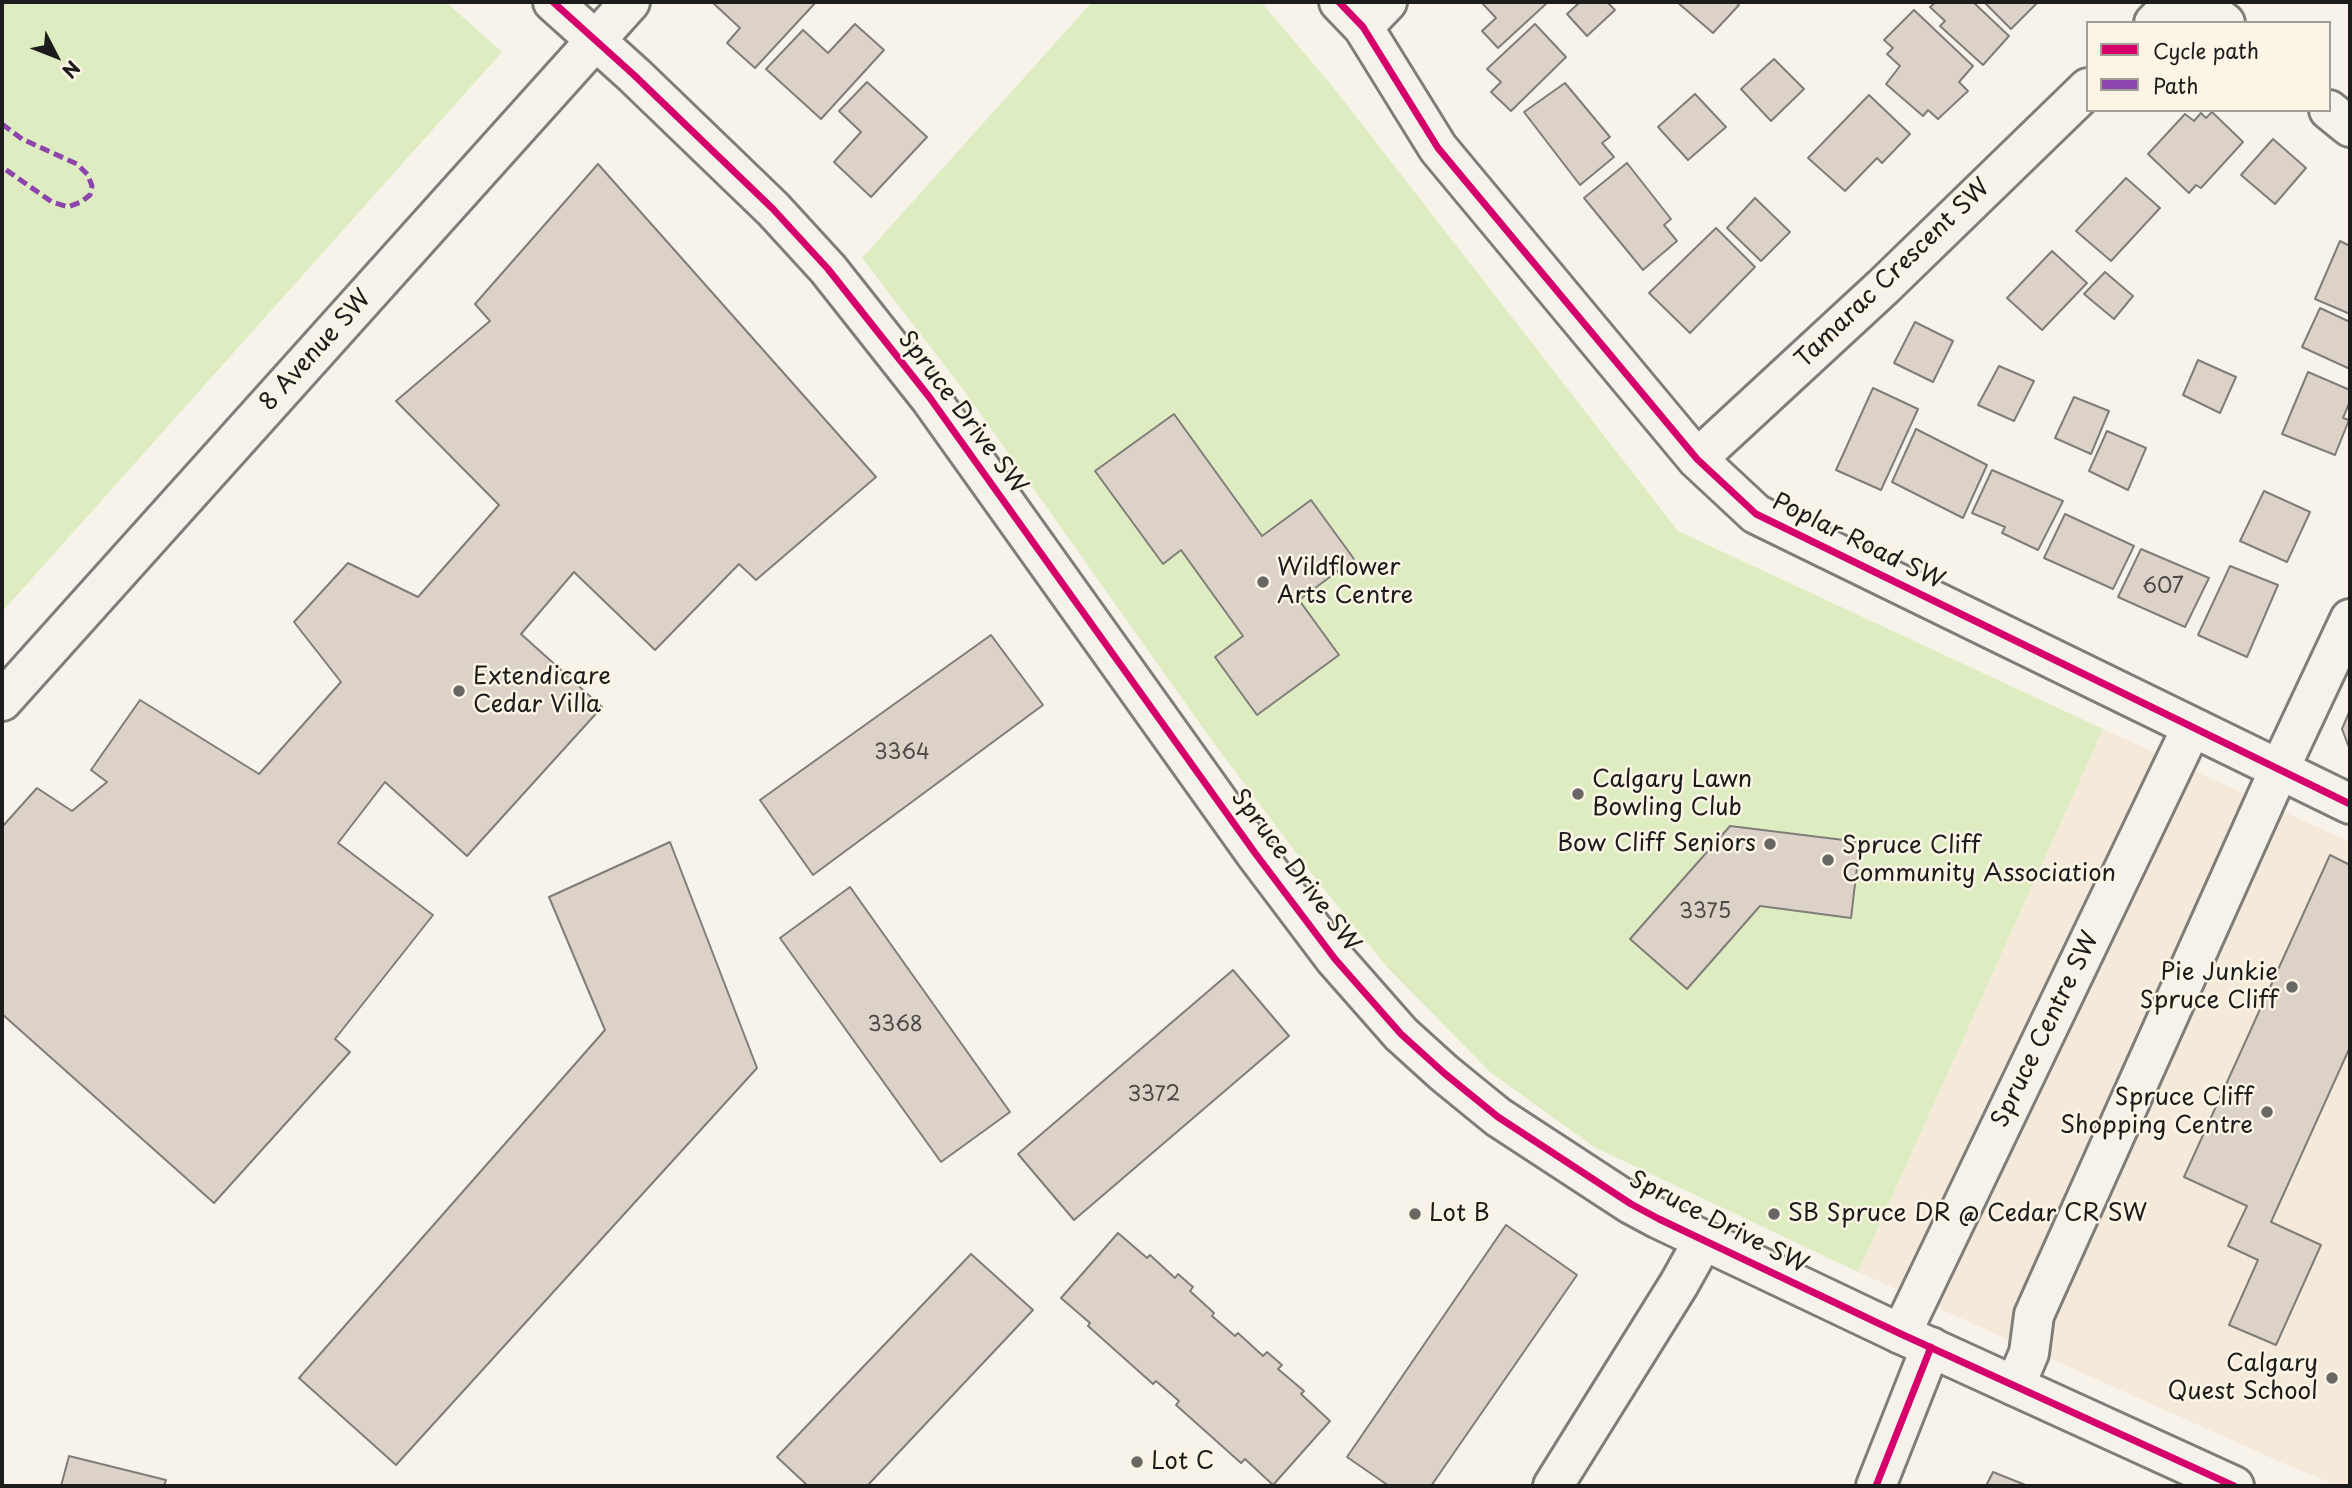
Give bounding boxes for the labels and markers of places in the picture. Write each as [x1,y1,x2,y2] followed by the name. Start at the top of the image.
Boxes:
[1277,554,1413,610] place label: Wildflower Arts Centre
[1255,574,1271,590] marker: Wildflower Arts Centre
[473,663,611,719] place label: Extendicare Cedar Villa
[451,683,467,699] marker: Extendicare Cedar Villa
[1592,766,1752,822] place label: Calgary Lawn Bowling Club
[1570,786,1586,802] marker: Calgary Lawn Bowling Club
[1557,830,1756,858] place label: Bow Cliff Seniors
[1842,832,2116,888] place label: Spruce Cliff Community Association
[1762,836,1778,852] marker: Bow Cliff Seniors
[1820,852,1836,868] marker: Spruce Cliff Community Association
[2139,959,2278,1015] place label: Pie Junkie Spruce Cliff
[2284,979,2300,995] marker: Pie Junkie Spruce Cliff
[2060,1084,2253,1140] place label: Spruce Cliff Shopping Centre
[2259,1104,2275,1120] marker: Spruce Cliff Shopping Centre
[1429,1200,1490,1228] place label: Lot B
[1788,1200,2147,1228] place label: SB Spruce DR @ Cedar CR SW
[1407,1206,1423,1222] marker: Lot B
[1766,1206,1782,1222] marker: SB Spruce DR @ Cedar CR SW
[2168,1350,2318,1406] place label: Calgary Quest School
[2324,1370,2340,1386] marker: Calgary Quest School
[1151,1448,1214,1476] place label: Lot C
[1129,1454,1145,1470] marker: Lot C

